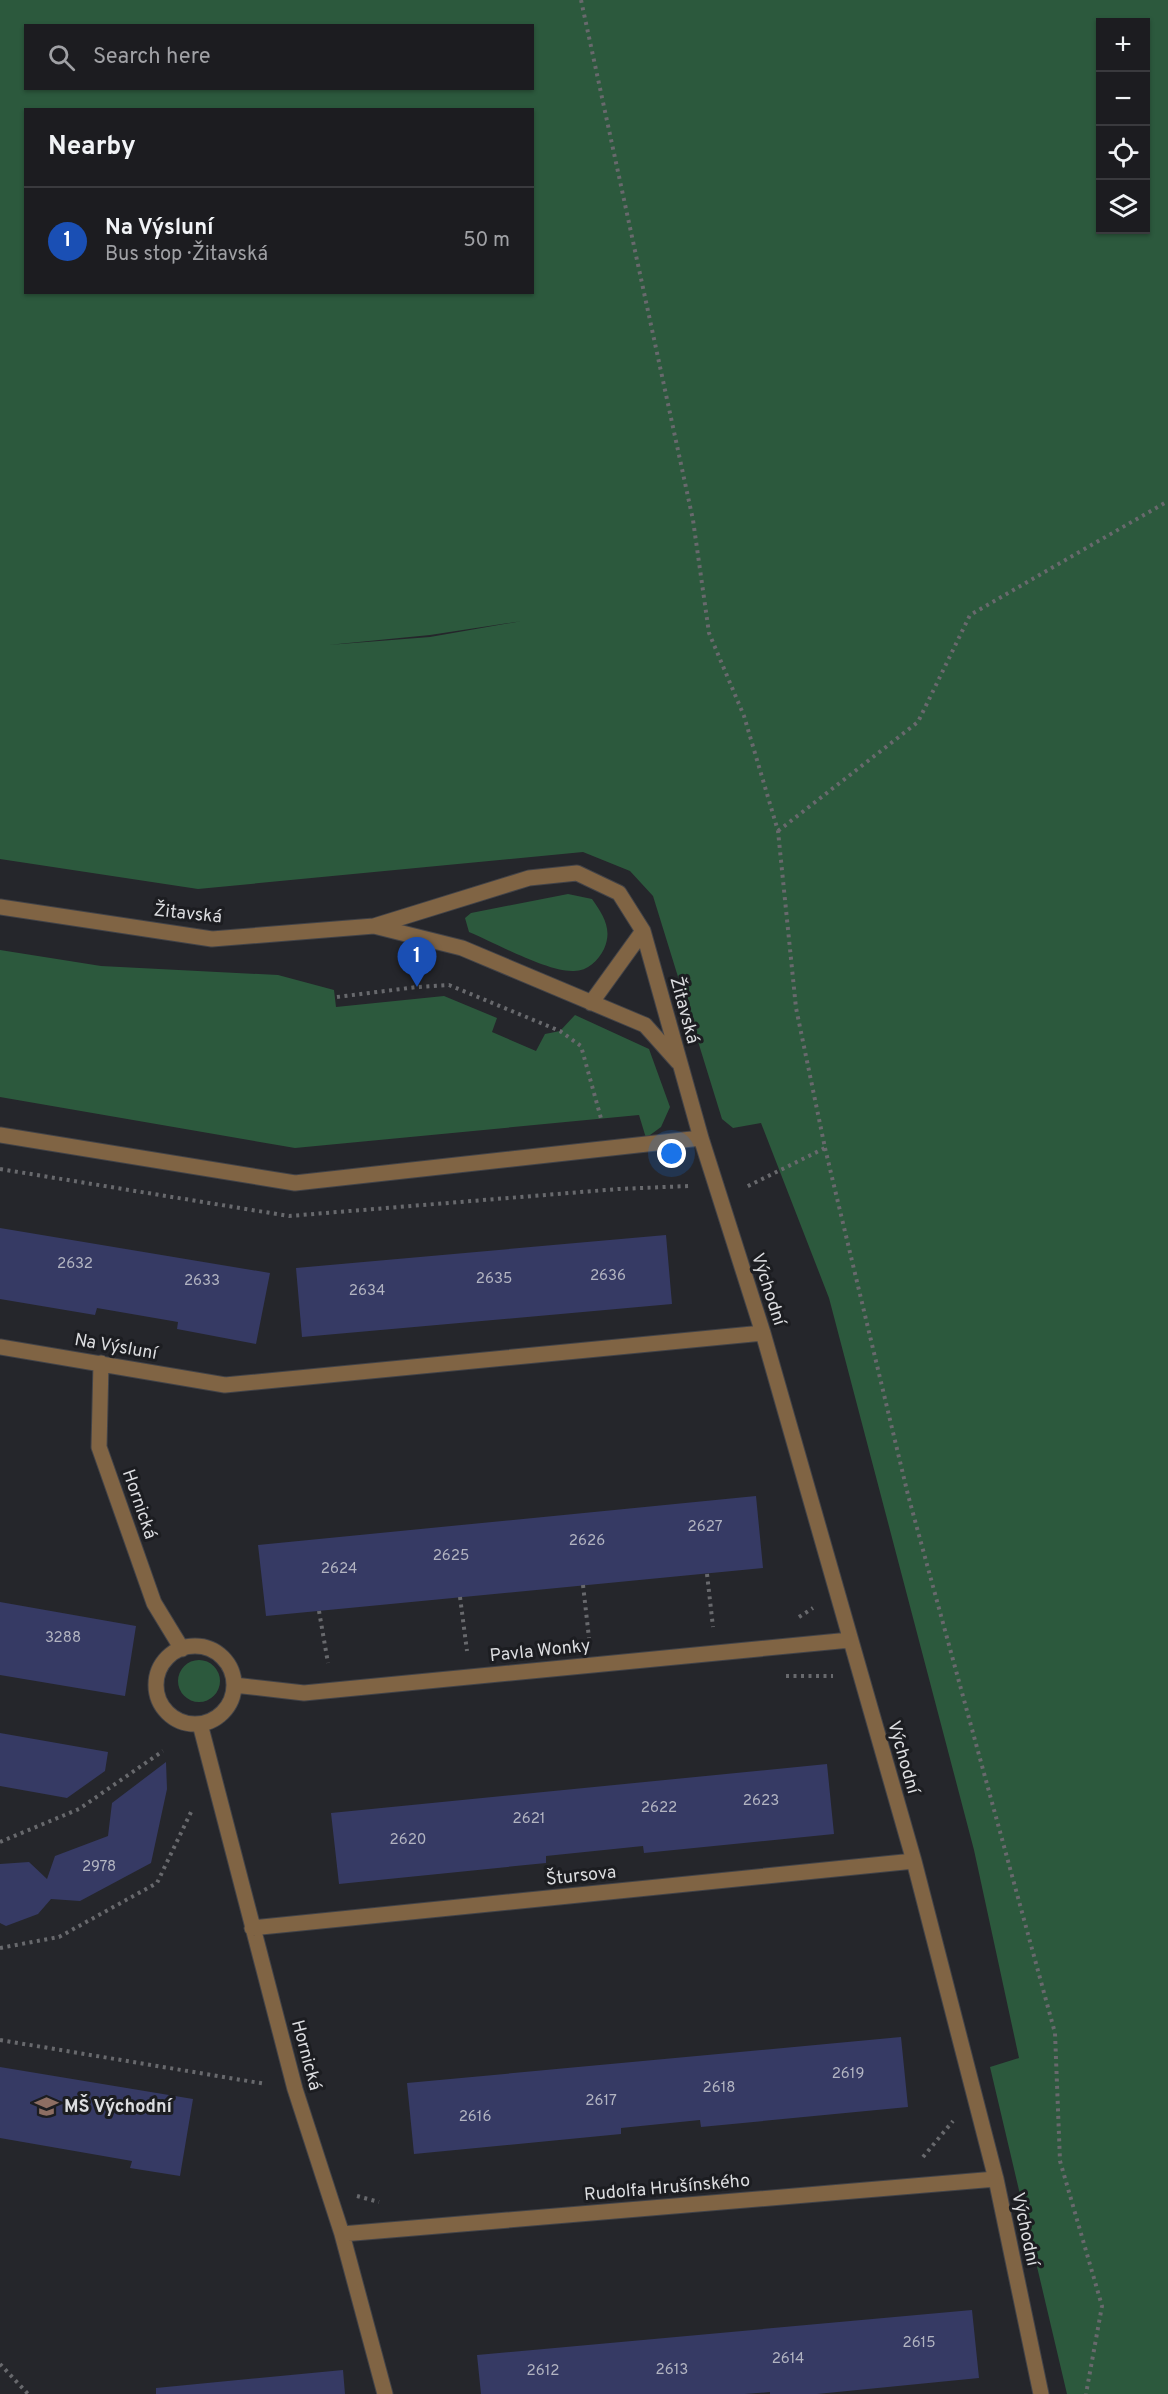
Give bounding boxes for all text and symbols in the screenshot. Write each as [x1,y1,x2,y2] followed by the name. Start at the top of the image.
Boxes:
[1096,18,1150,234] map controls
[1096,18,1150,72] button: +
[24,24,534,90] search box
[45,41,78,74] icon: search
[93,44,211,71] text: Search here
[1096,72,1150,126] button: −
[1096,126,1150,180] button: locate
[48,131,136,164] text: Nearby
[1096,180,1150,234] button: layers
[105,215,213,242] text: Na Výsluní
[64,228,72,254] text: 1
[463,228,510,254] text: 50 m
[105,242,268,268] text: Bus stop · Žitavská
[153,897,223,930] street label: Žitavská
[398,938,436,987] pin: 1
[664,974,705,1047] street label: Žitavská
[657,1139,686,1168] your location
[745,1250,790,1330] street label: Východní
[57,1255,93,1274] house number: 2632
[590,1267,626,1286] house number: 2636
[476,1270,512,1289] house number: 2635
[184,1272,220,1291] house number: 2633
[349,1282,385,1301] house number: 2634
[73,1329,160,1366] street label: Na Výsluní
[116,1467,161,1542] street label: Hornická
[688,1518,723,1537] house number: 2627
[569,1532,605,1551] house number: 2626
[433,1547,469,1566] house number: 2625
[321,1560,357,1579] house number: 2624
[45,1629,81,1648] house number: 3288
[489,1635,592,1668] street label: Pavla Wonky
[881,1718,924,1798] street label: Východní
[743,1792,779,1811] house number: 2623
[641,1799,677,1818] house number: 2622
[513,1810,545,1829] house number: 2621
[390,1831,426,1850] house number: 2620
[82,1858,116,1877] house number: 2978
[545,1859,617,1892] street label: Štursova
[285,2018,326,2093] street label: Hornická
[832,2065,864,2084] house number: 2619
[703,2079,735,2098] house number: 2618
[585,2092,617,2111] house number: 2617
[33,2093,59,2119] school or university icon: MŠ Východní
[64,2094,174,2119] place label: MŠ Východní
[459,2108,491,2127] house number: 2616
[583,2170,751,2207] street label: Rudolfa Hrušínského
[1006,2190,1044,2270] street label: Východní
[902,2334,936,2353] house number: 2615
[772,2350,804,2369] house number: 2614
[656,2361,688,2380] house number: 2613
[527,2362,559,2381] house number: 2612

